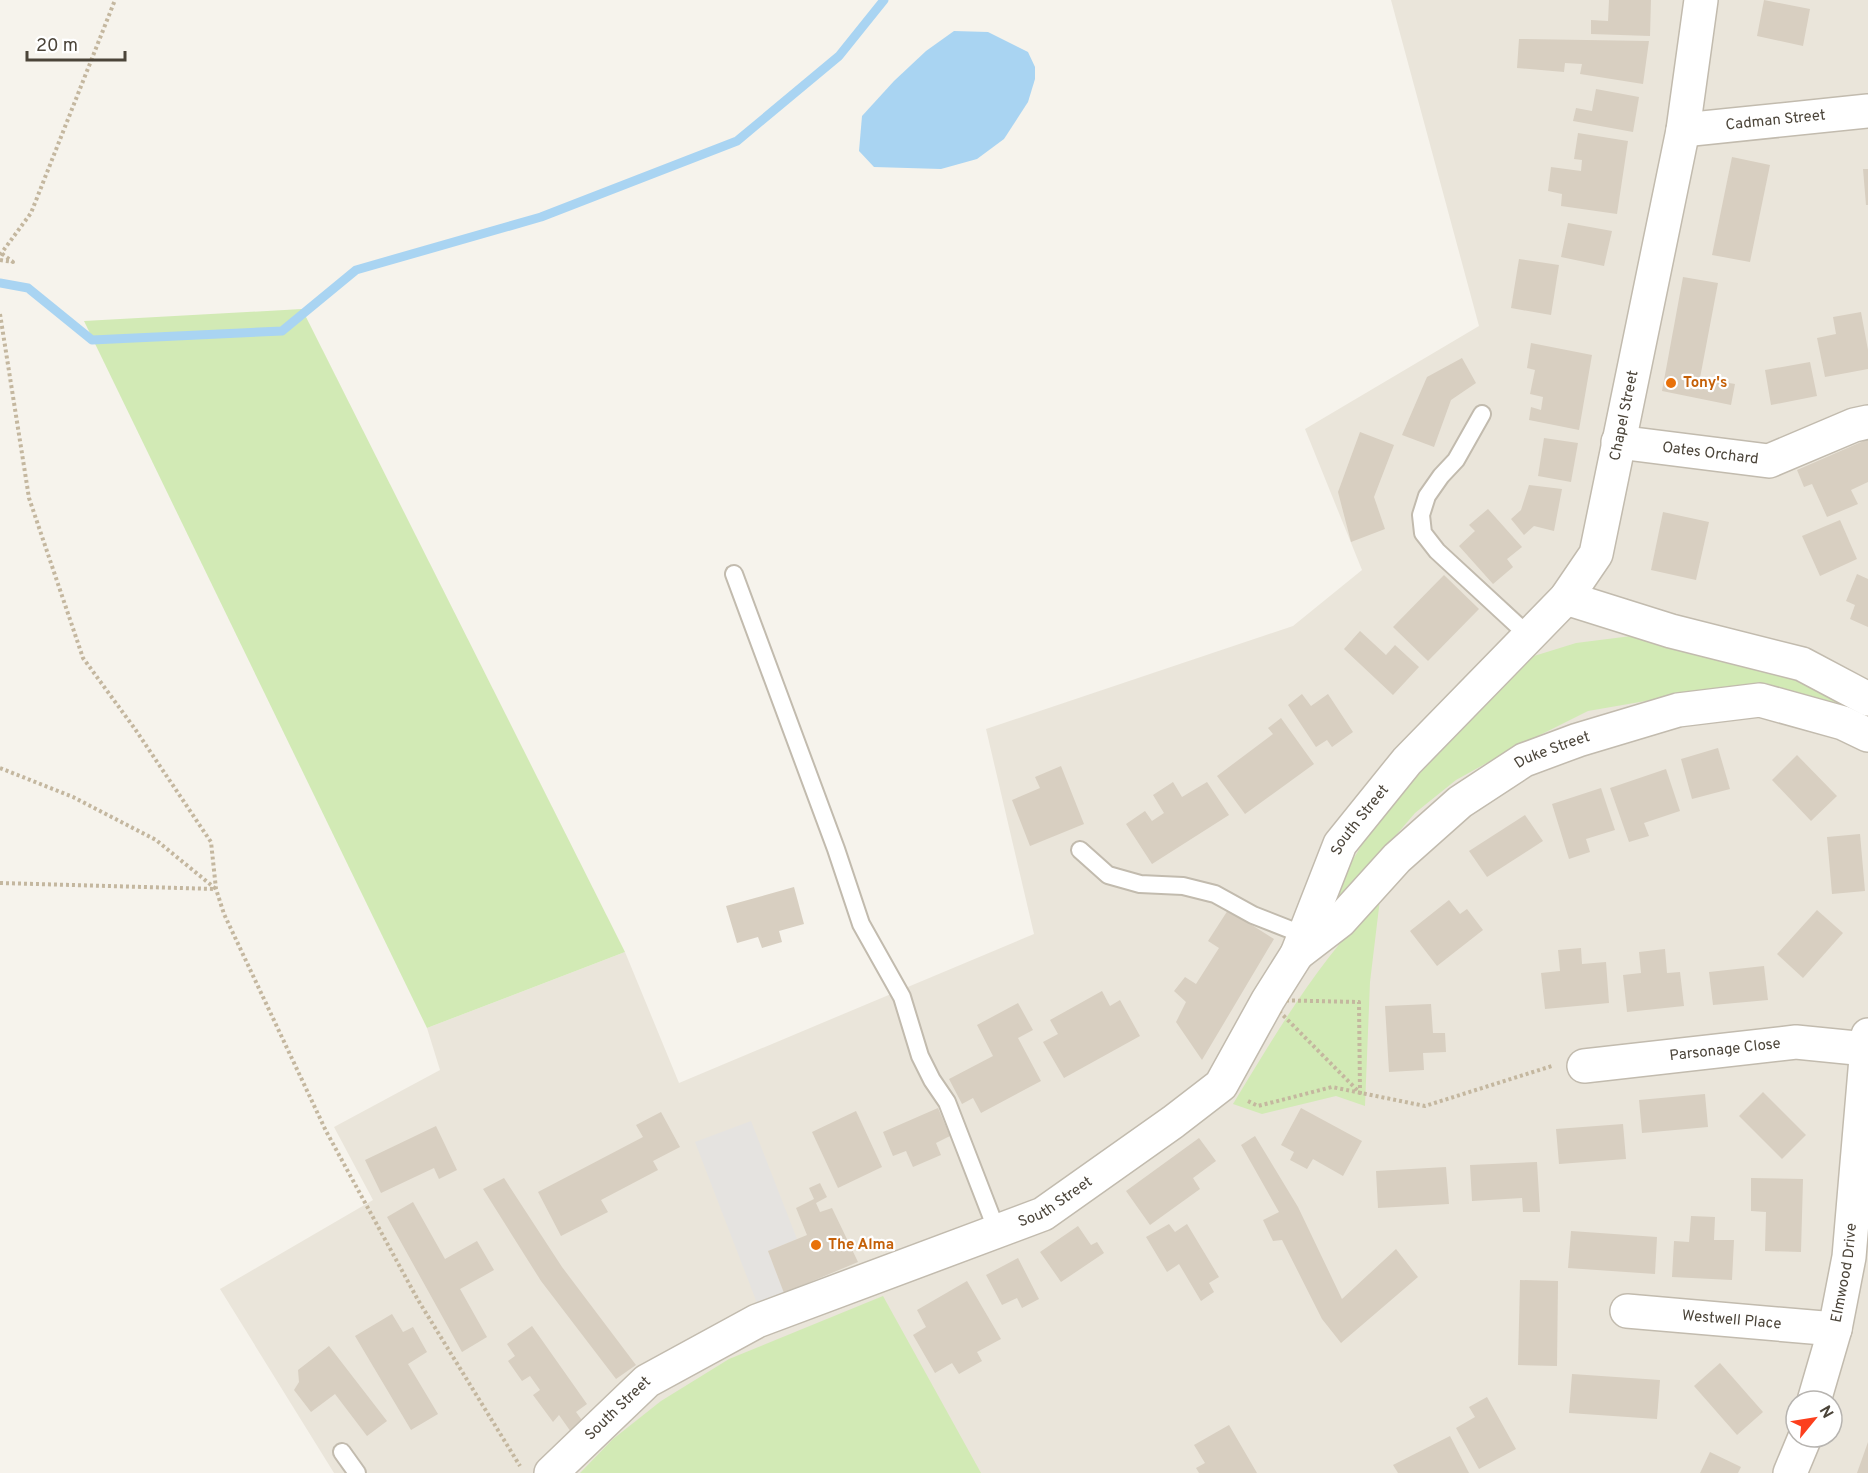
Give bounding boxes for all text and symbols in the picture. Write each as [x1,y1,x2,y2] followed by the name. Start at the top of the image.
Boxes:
[27,24,124,62] scale bar
[36,35,78,58] text: 20 m
[1725,106,1826,135] street label: Cadman Street
[1606,369,1643,463] street label: Chapel Street
[1683,374,1727,393] place label: Tony's
[1664,376,1678,390] marker: Tony's
[1661,438,1760,469] street label: Oates Orchard
[1511,727,1592,773] street label: Duke Street
[1327,781,1393,858] street label: South Street
[1669,1034,1782,1066] street label: Parsonage Close
[1016,1172,1096,1232] street label: South Street
[1827,1222,1861,1324] street label: Elmwood Drive
[828,1236,894,1255] place label: The Alma
[809,1238,823,1252] marker: The Alma
[1681,1306,1782,1334] street label: Westwell Place
[581,1373,655,1445] street label: South Street
[1784,1389,1844,1449] north arrow
[1814,1403,1837,1422] text: N

